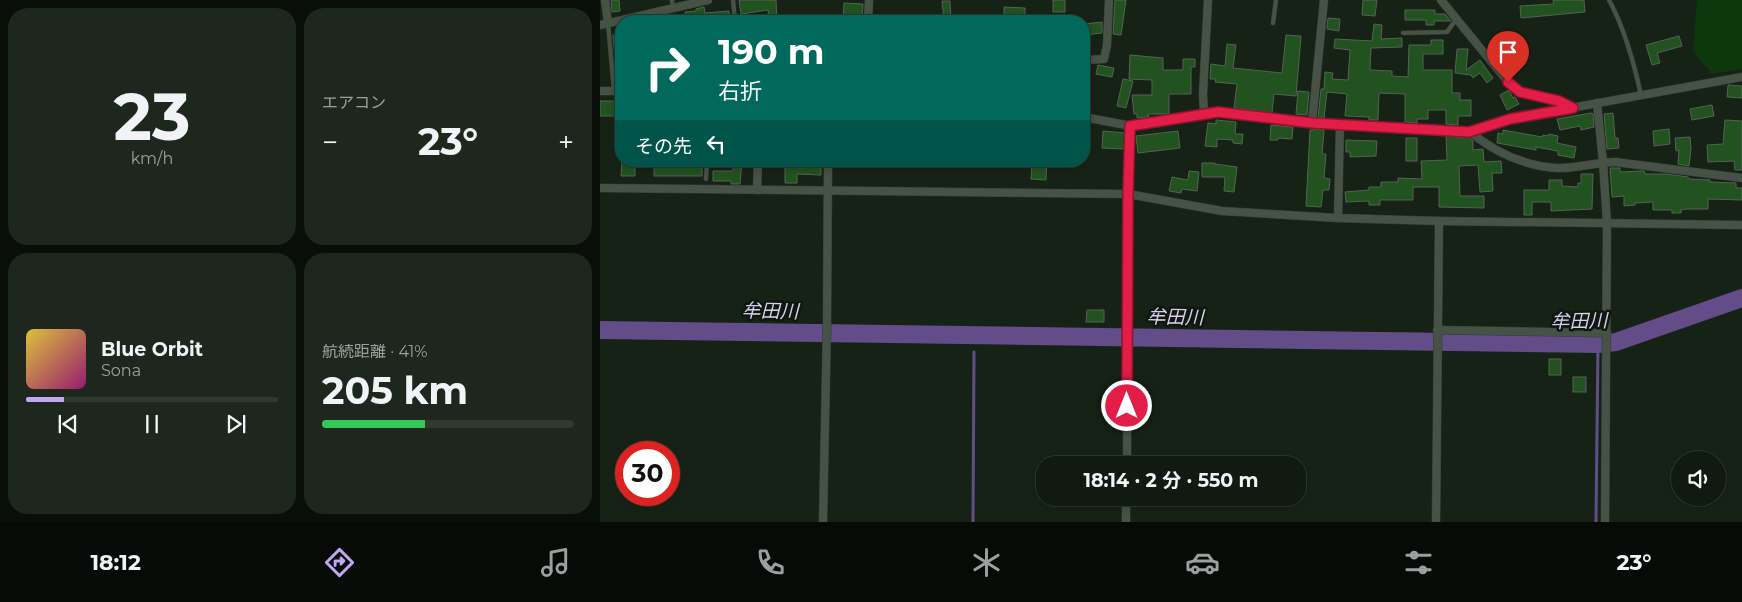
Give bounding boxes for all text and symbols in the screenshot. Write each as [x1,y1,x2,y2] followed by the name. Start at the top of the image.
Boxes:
[718,30,824,73] text: 190 m
[1487,31,1529,82] pin
[635,35,700,100] icon: right
[1494,38,1522,66] icon: arrive
[114,77,190,156] text: 23
[718,78,762,105] text: 右折
[322,93,386,112] text: エアコン
[418,118,478,165] text: 23°
[322,125,338,159] text: −
[558,125,574,159] text: +
[702,130,730,158] icon: left
[635,135,692,158] text: その先
[131,149,173,168] text: km/h
[741,299,801,323] water label: 牟田川
[1146,305,1206,329] water label: 牟田川
[1550,309,1610,333] water label: 牟田川
[101,338,203,361] text: Blue Orbit
[322,342,428,361] text: 航続距離 · 41%
[101,361,141,380] text: Sona
[322,367,468,414] text: 205 km
[1100,379,1152,431] position arrow
[54,410,82,438] icon: previous
[138,410,166,438] icon: pause
[222,410,250,438] icon: next
[615,441,680,506] speed limit sign: 30
[1671,451,1726,506] map controls
[1671,451,1726,506] button: sound
[1084,469,1258,492] text: 18:14 · 2 分 · 550 m
[322,545,357,580] icon: directions
[538,545,573,580] icon: music
[753,545,788,580] icon: phone
[969,545,1004,580] icon: climate
[1185,545,1220,580] icon: car
[1401,545,1436,580] icon: filters
[90,549,141,576] text: 18:12
[1617,549,1651,576] text: 23°

